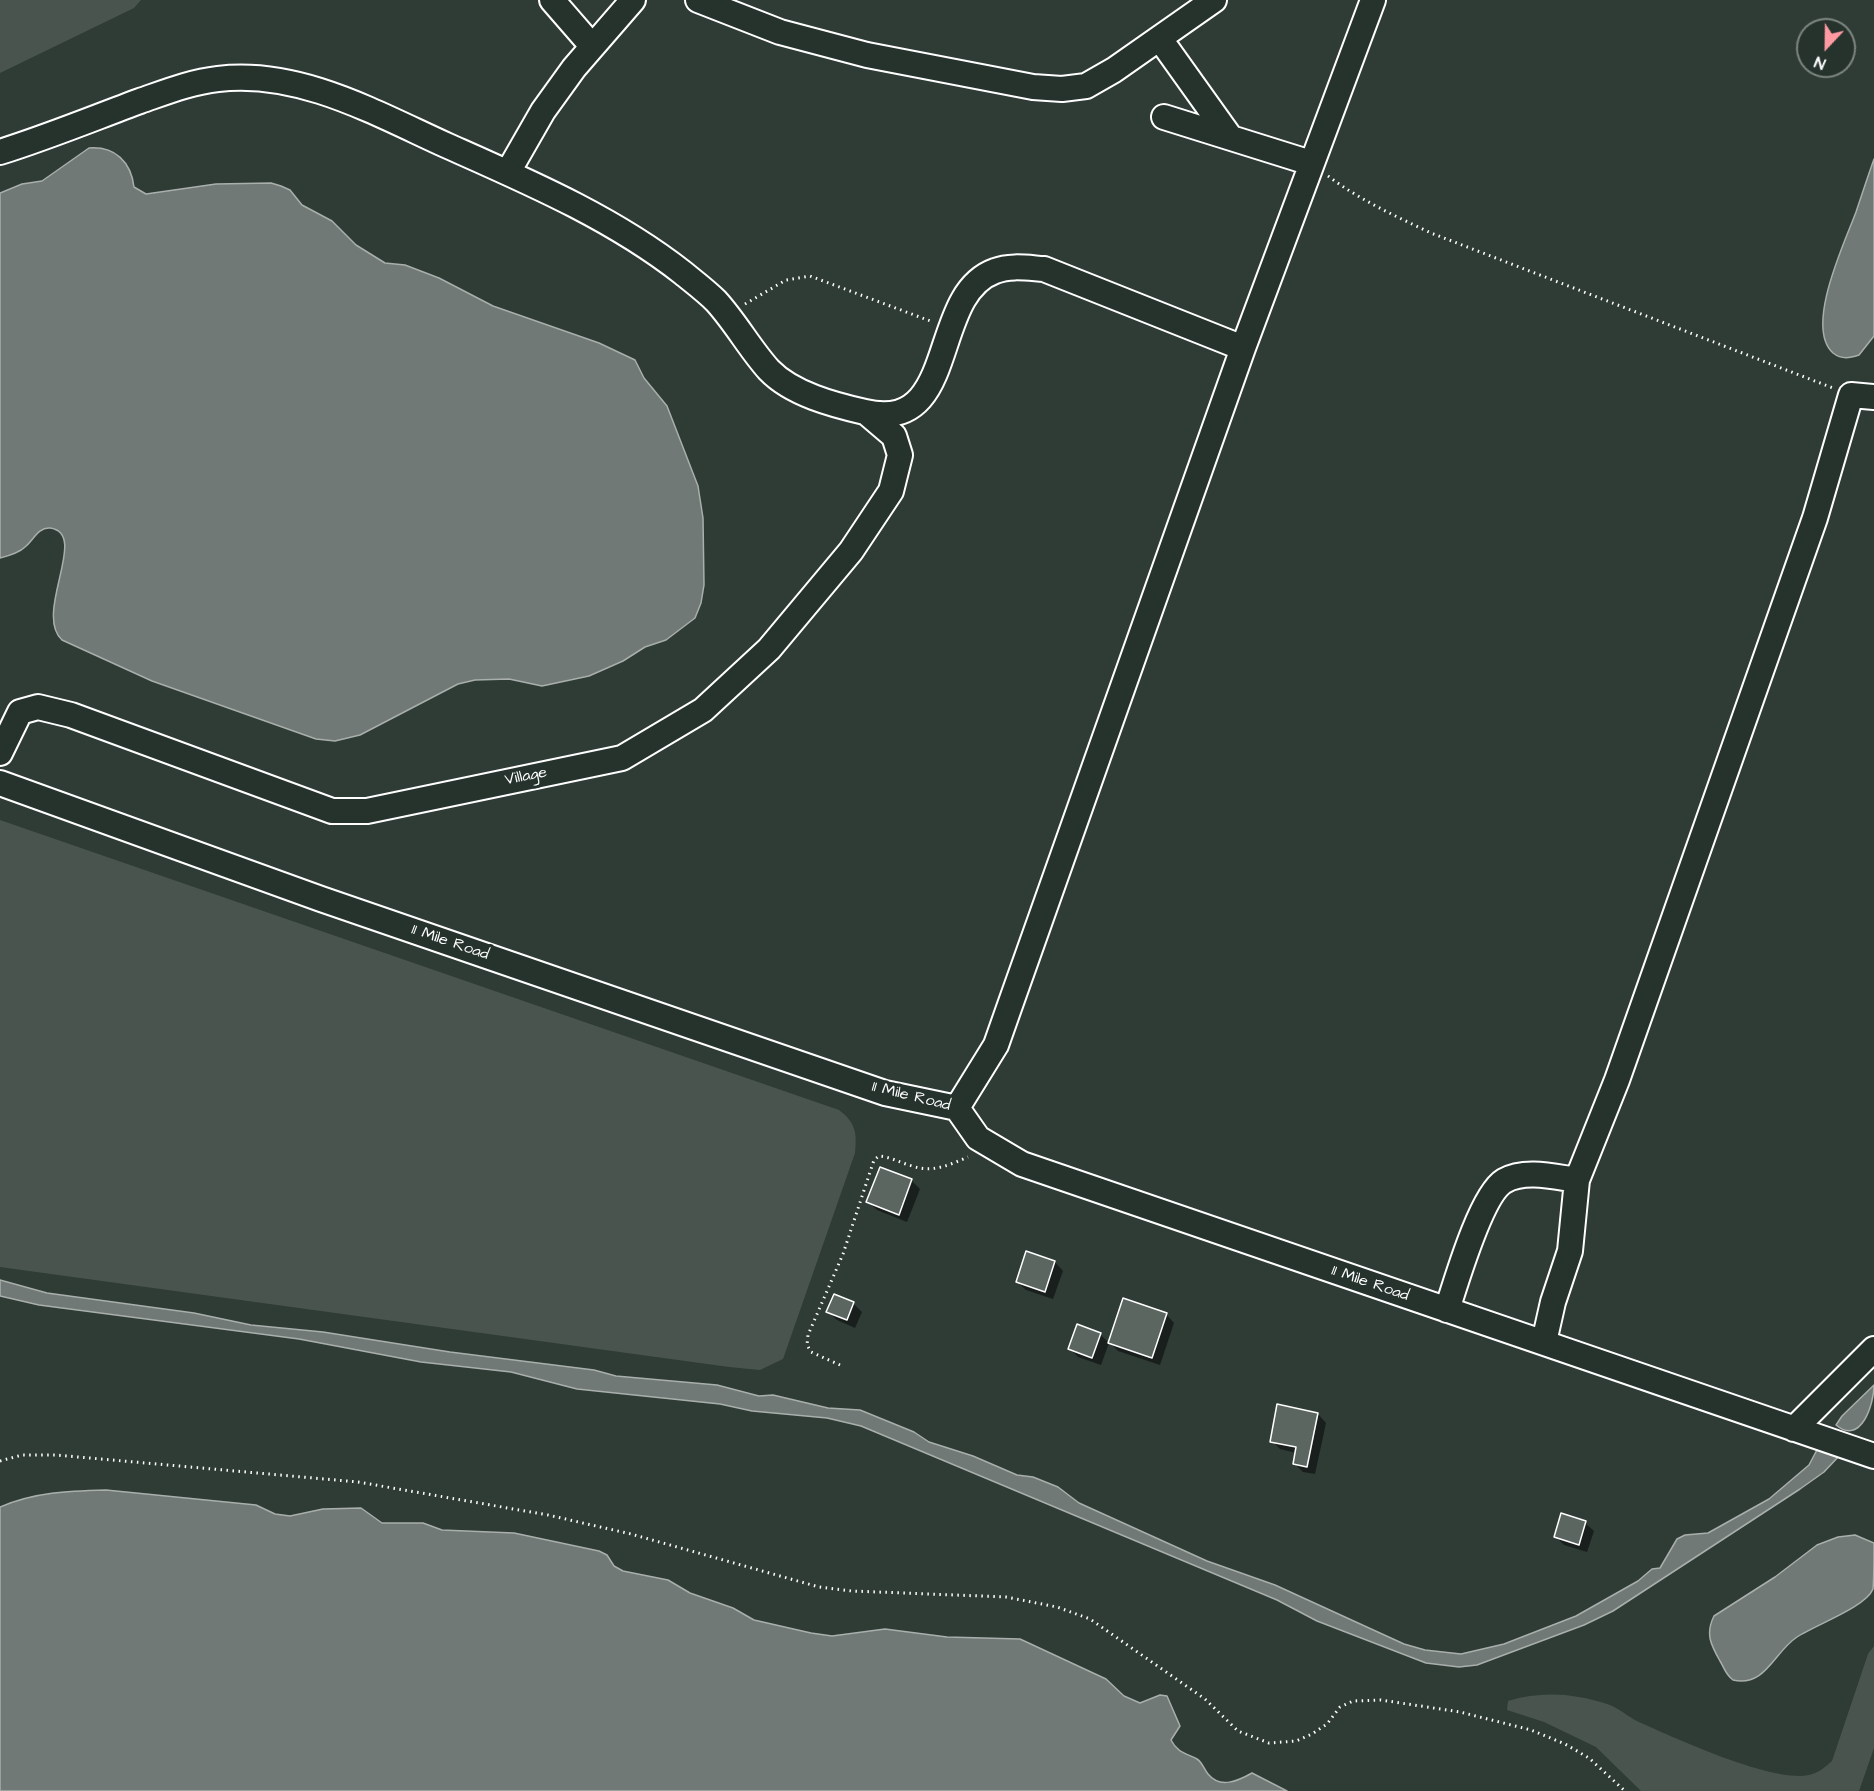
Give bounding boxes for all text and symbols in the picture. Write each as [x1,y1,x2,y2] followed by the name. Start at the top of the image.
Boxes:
[1796,18,1856,78] north arrow
[1811,51,1829,75] text: N
[503,764,549,790] street label: Village
[409,921,491,965] street label: 11 Mile Road
[870,1078,952,1116] street label: 11 Mile Road
[1329,1262,1411,1306] street label: 11 Mile Road

